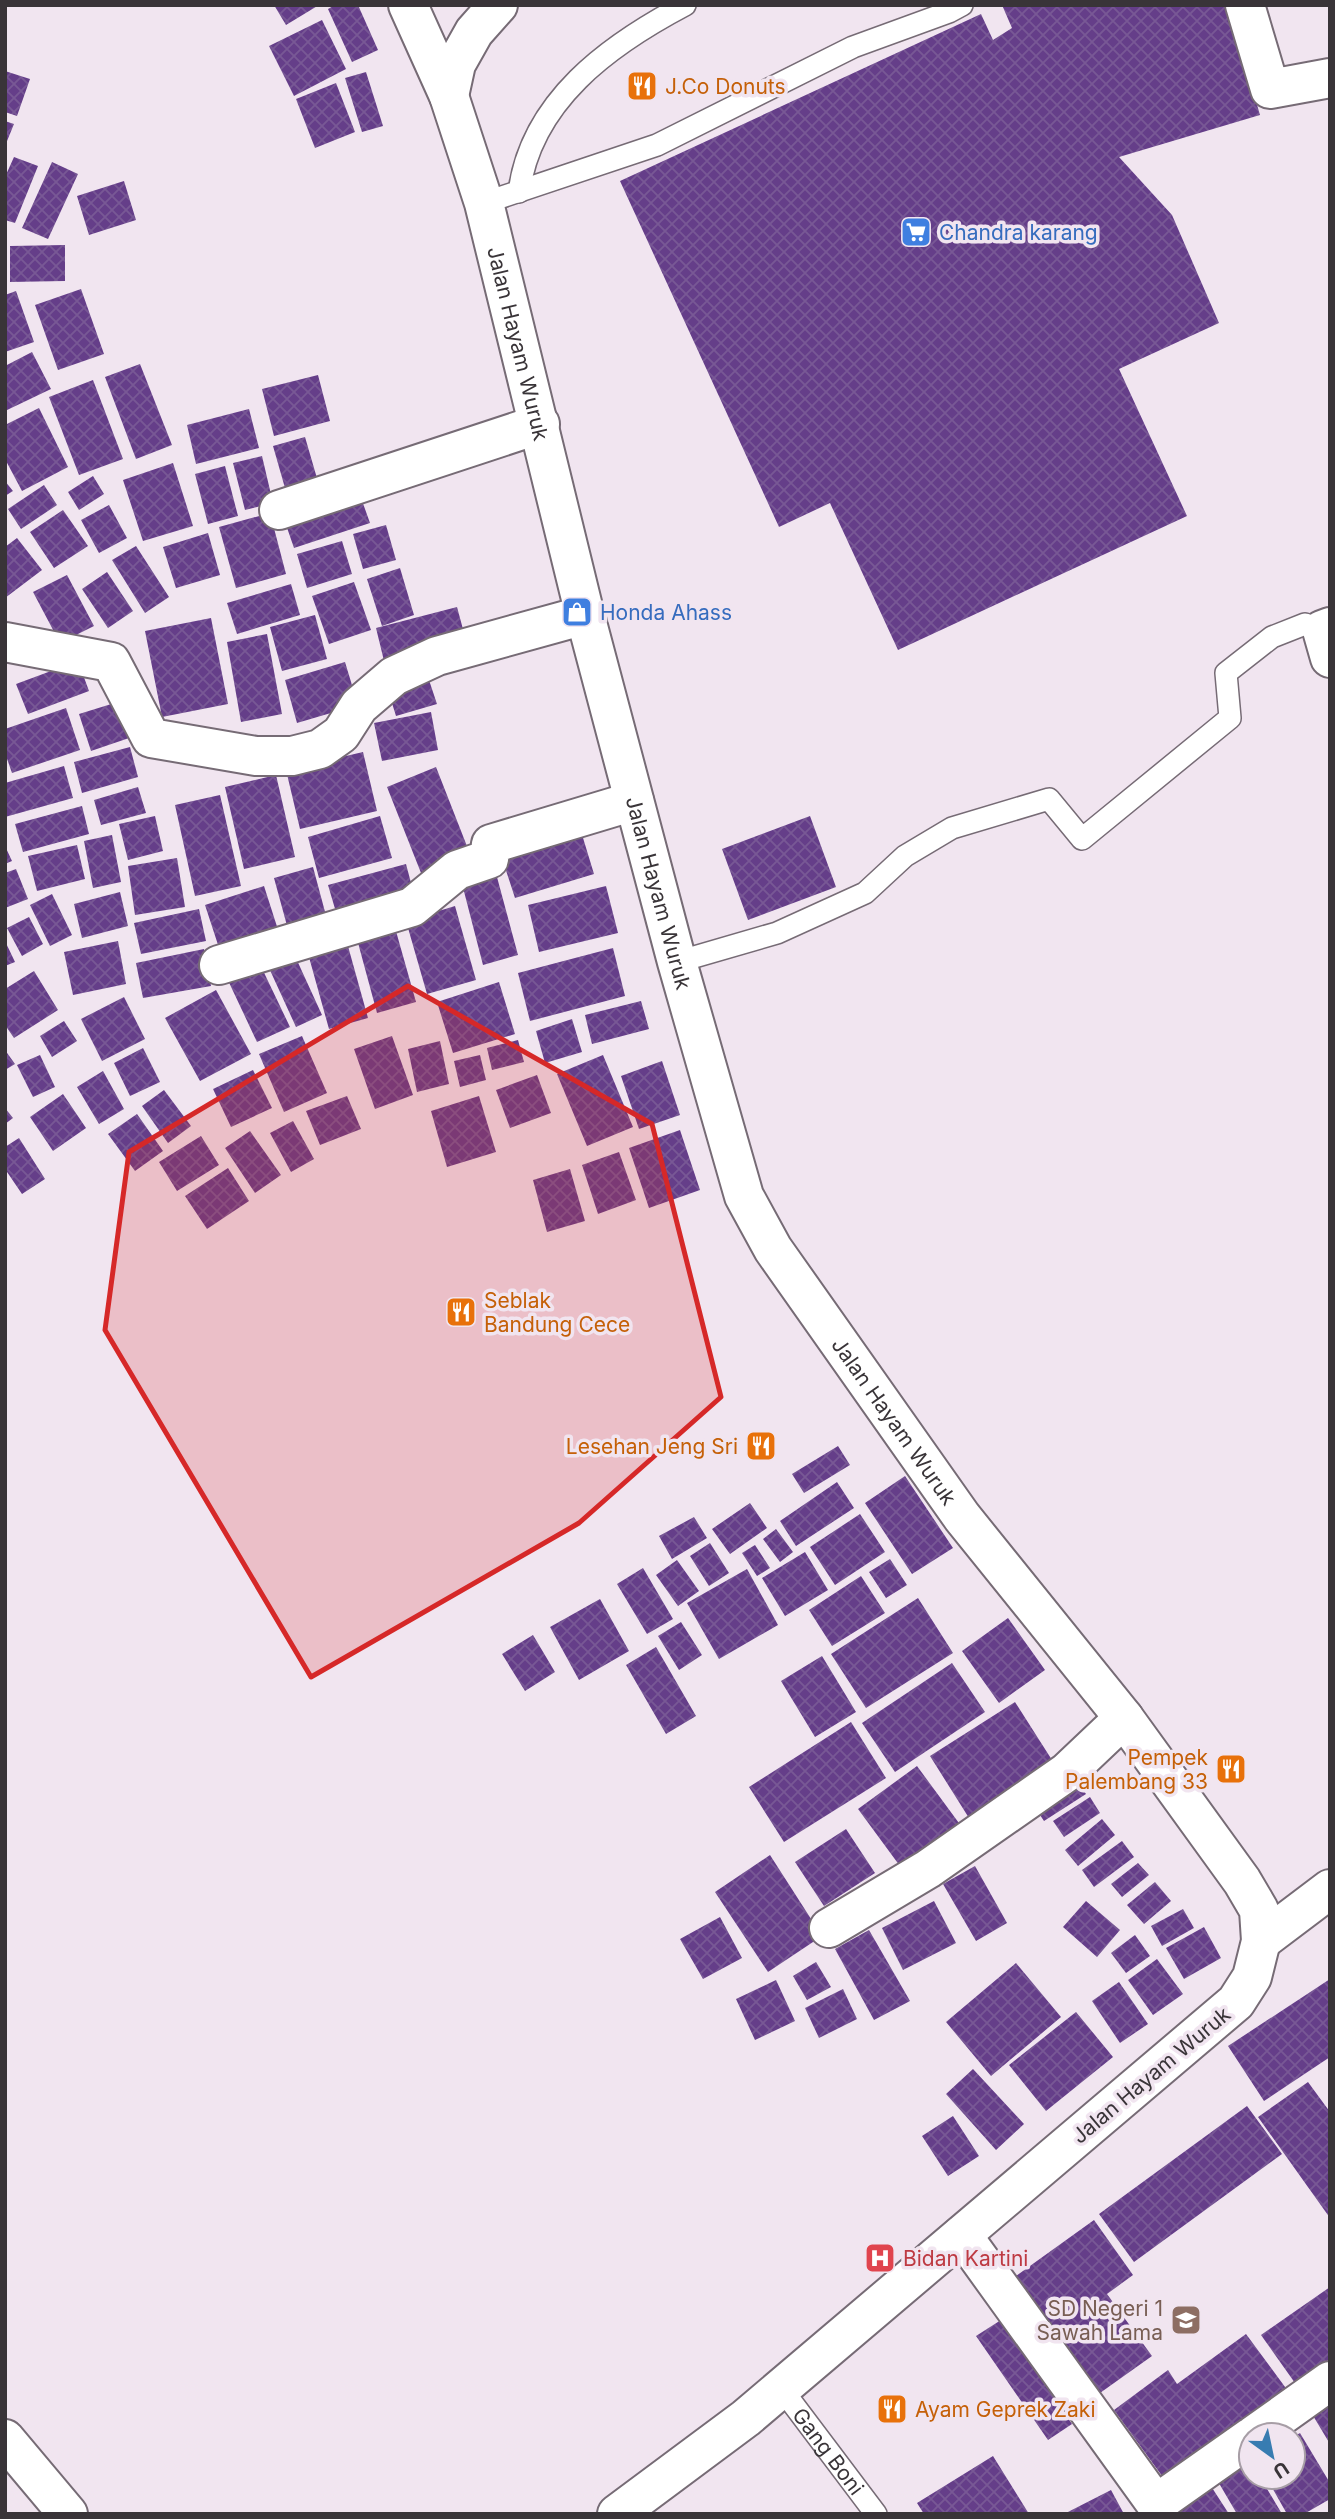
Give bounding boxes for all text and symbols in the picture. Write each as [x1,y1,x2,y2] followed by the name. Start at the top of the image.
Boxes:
[625,69,659,103] restaurant icon: J.Co Donuts
[665,74,786,99] place label: J.Co Donuts
[899,215,933,249] supermarket icon: Chandra karang
[939,220,1098,245] place label: Chandra karang
[483,244,554,443] street label: Jalan Hayam Wuruk
[560,595,594,629] shop icon: Honda Ahass
[600,600,732,625] place label: Honda Ahass
[621,793,697,993] street label: Jalan Hayam Wuruk
[484,1288,630,1337] place label: Seblak Bandung Cece
[444,1295,478,1329] restaurant icon: Seblak Bandung Cece
[827,1333,962,1510] street label: Jalan Hayam Wuruk
[744,1429,778,1463] restaurant icon: Lesehan Jeng Sri
[566,1434,738,1459] place label: Lesehan Jeng Sri
[1065,1745,1208,1794] place label: Pempek Palembang 33
[1214,1752,1248,1786] restaurant icon: Pempek Palembang 33
[1067,2001,1236,2148] street label: Jalan Hayam Wuruk
[863,2241,897,2275] hospital icon: Bidan Kartini
[903,2246,1028,2271] place label: Bidan Kartini
[1037,2296,1163,2345] place label: SD Negeri 1 Sawah Lama
[1169,2303,1203,2337] school or university icon: SD Negeri 1 Sawah Lama
[875,2392,909,2426] restaurant icon: Ayam Geprek Zaki
[915,2397,1095,2422] place label: Ayam Geprek Zaki
[788,2403,869,2500] street label: Gang Boni
[1237,2421,1307,2491] north arrow
[1269,2456,1293,2483] text: U

